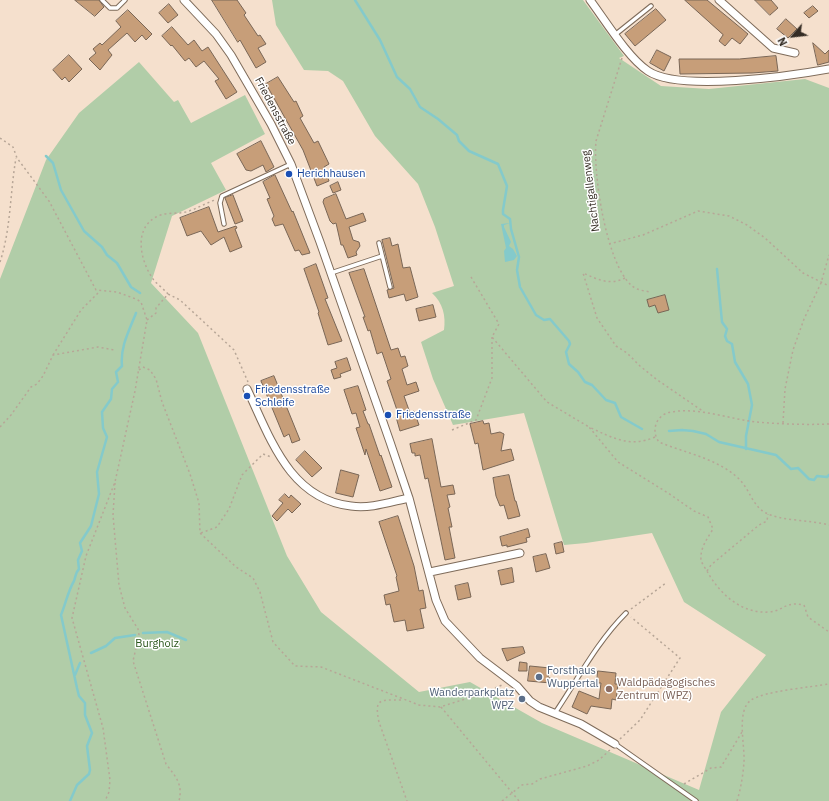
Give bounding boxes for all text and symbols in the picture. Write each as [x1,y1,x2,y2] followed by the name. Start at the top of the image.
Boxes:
[773,16,813,56] north arrow
[774,35,790,48] text: N
[252,75,298,147] street label: Friedensstraße
[579,149,603,233] street label: Nachtigallenweg
[297,167,365,181] place label: Herichhausen
[284,169,294,179] marker: Herichhausen
[255,383,330,409] place label: Friedensstraße Schleife
[242,391,252,401] marker: Friedensstraße Schleife
[396,408,471,422] place label: Friedensstraße
[383,410,393,420] marker: Friedensstraße
[135,637,179,651] park label: Burgholz
[547,664,599,690] place label: Forsthaus Wuppertal
[534,672,544,682] marker: Forsthaus Wuppertal
[617,676,715,702] place label: Waldpädagogisches Zentrum (WPZ)
[604,684,614,694] marker: Waldpädagogisches Zentrum (WPZ)
[429,686,514,712] place label: Wanderparkplatz WPZ
[517,694,527,704] marker: Wanderparkplatz WPZ

